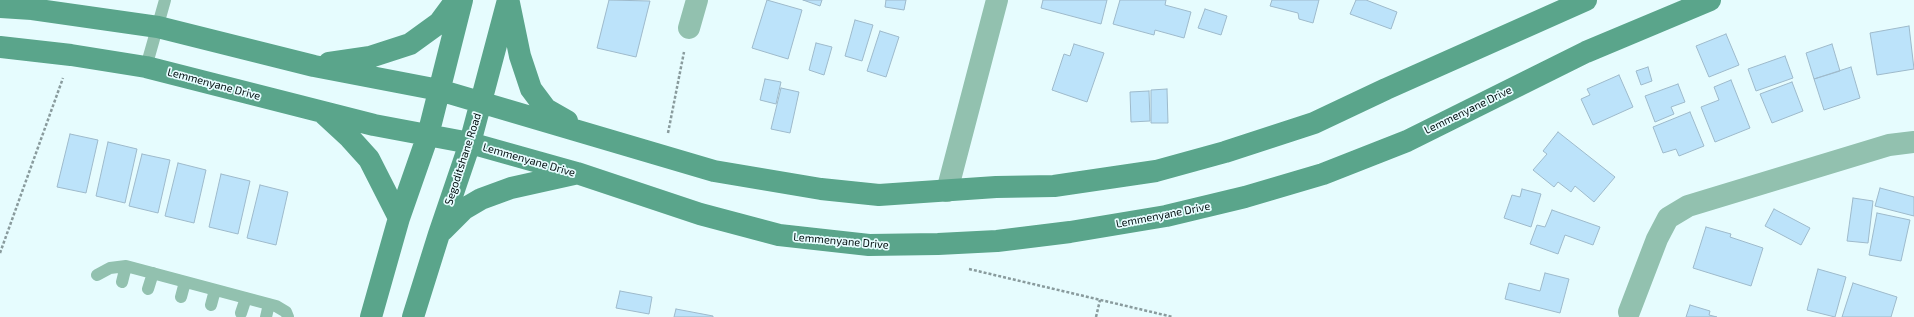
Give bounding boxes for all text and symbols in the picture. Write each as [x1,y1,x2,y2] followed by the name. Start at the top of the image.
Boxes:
[166,65,262,103] street label: Lemmenyane Drive
[1422,83,1514,137] street label: Lemmenyane Drive
[442,111,484,207] street label: Segoditshane Road
[481,140,577,180] street label: Lemmenyane Drive
[1115,199,1211,231] street label: Lemmenyane Drive
[793,230,889,252] street label: Lemmenyane Drive

